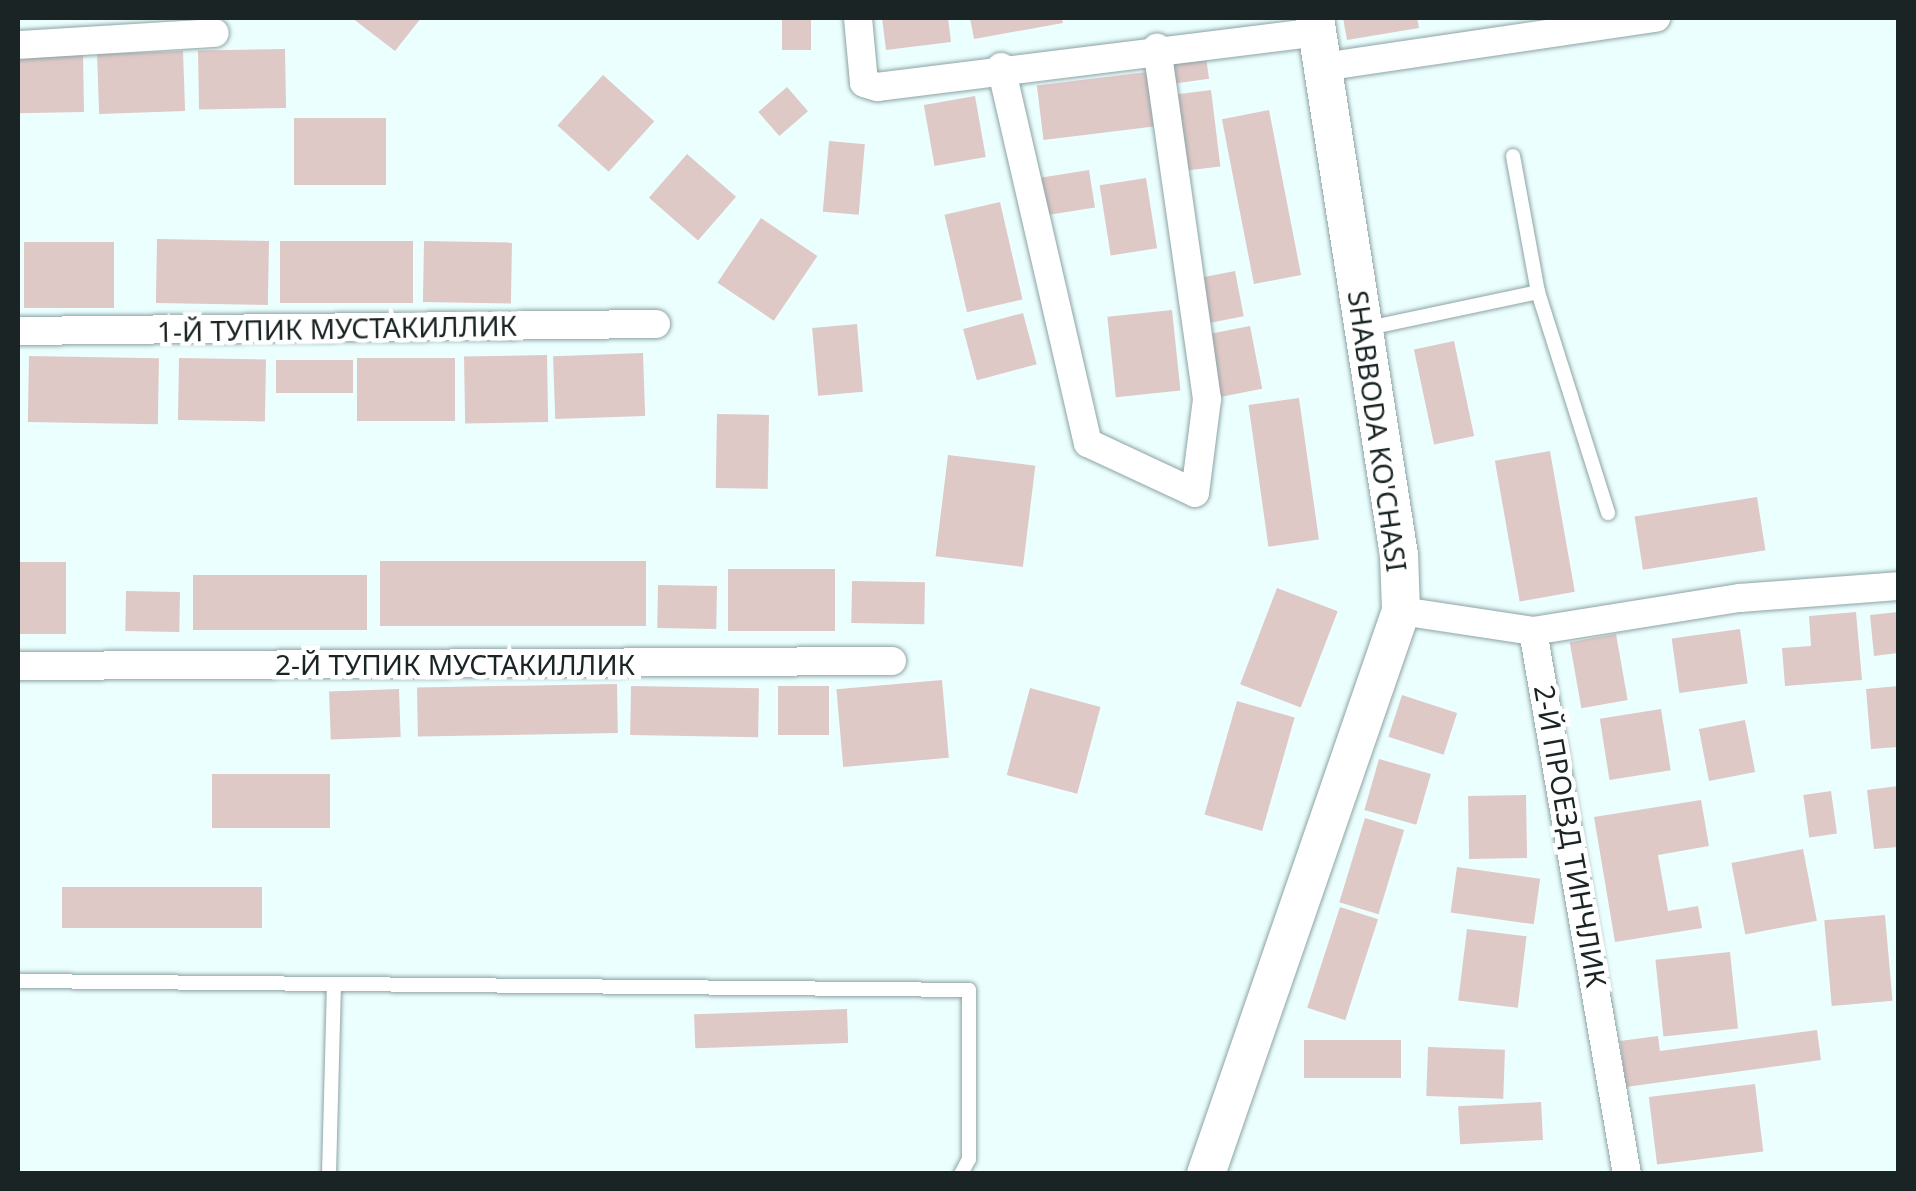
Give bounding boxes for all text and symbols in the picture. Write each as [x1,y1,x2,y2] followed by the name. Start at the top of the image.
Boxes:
[1342,288,1414,574] street label: SHABBODA KO'CHASI
[157,308,517,348] street label: 1-Й ТУПИК МУСТАКИЛЛИК
[275,647,635,681] street label: 2-Й ТУПИК МУСТАКИЛЛИК
[1528,682,1614,990] street label: 2-Й ПРОЕЗД ТИНЧЛИК

